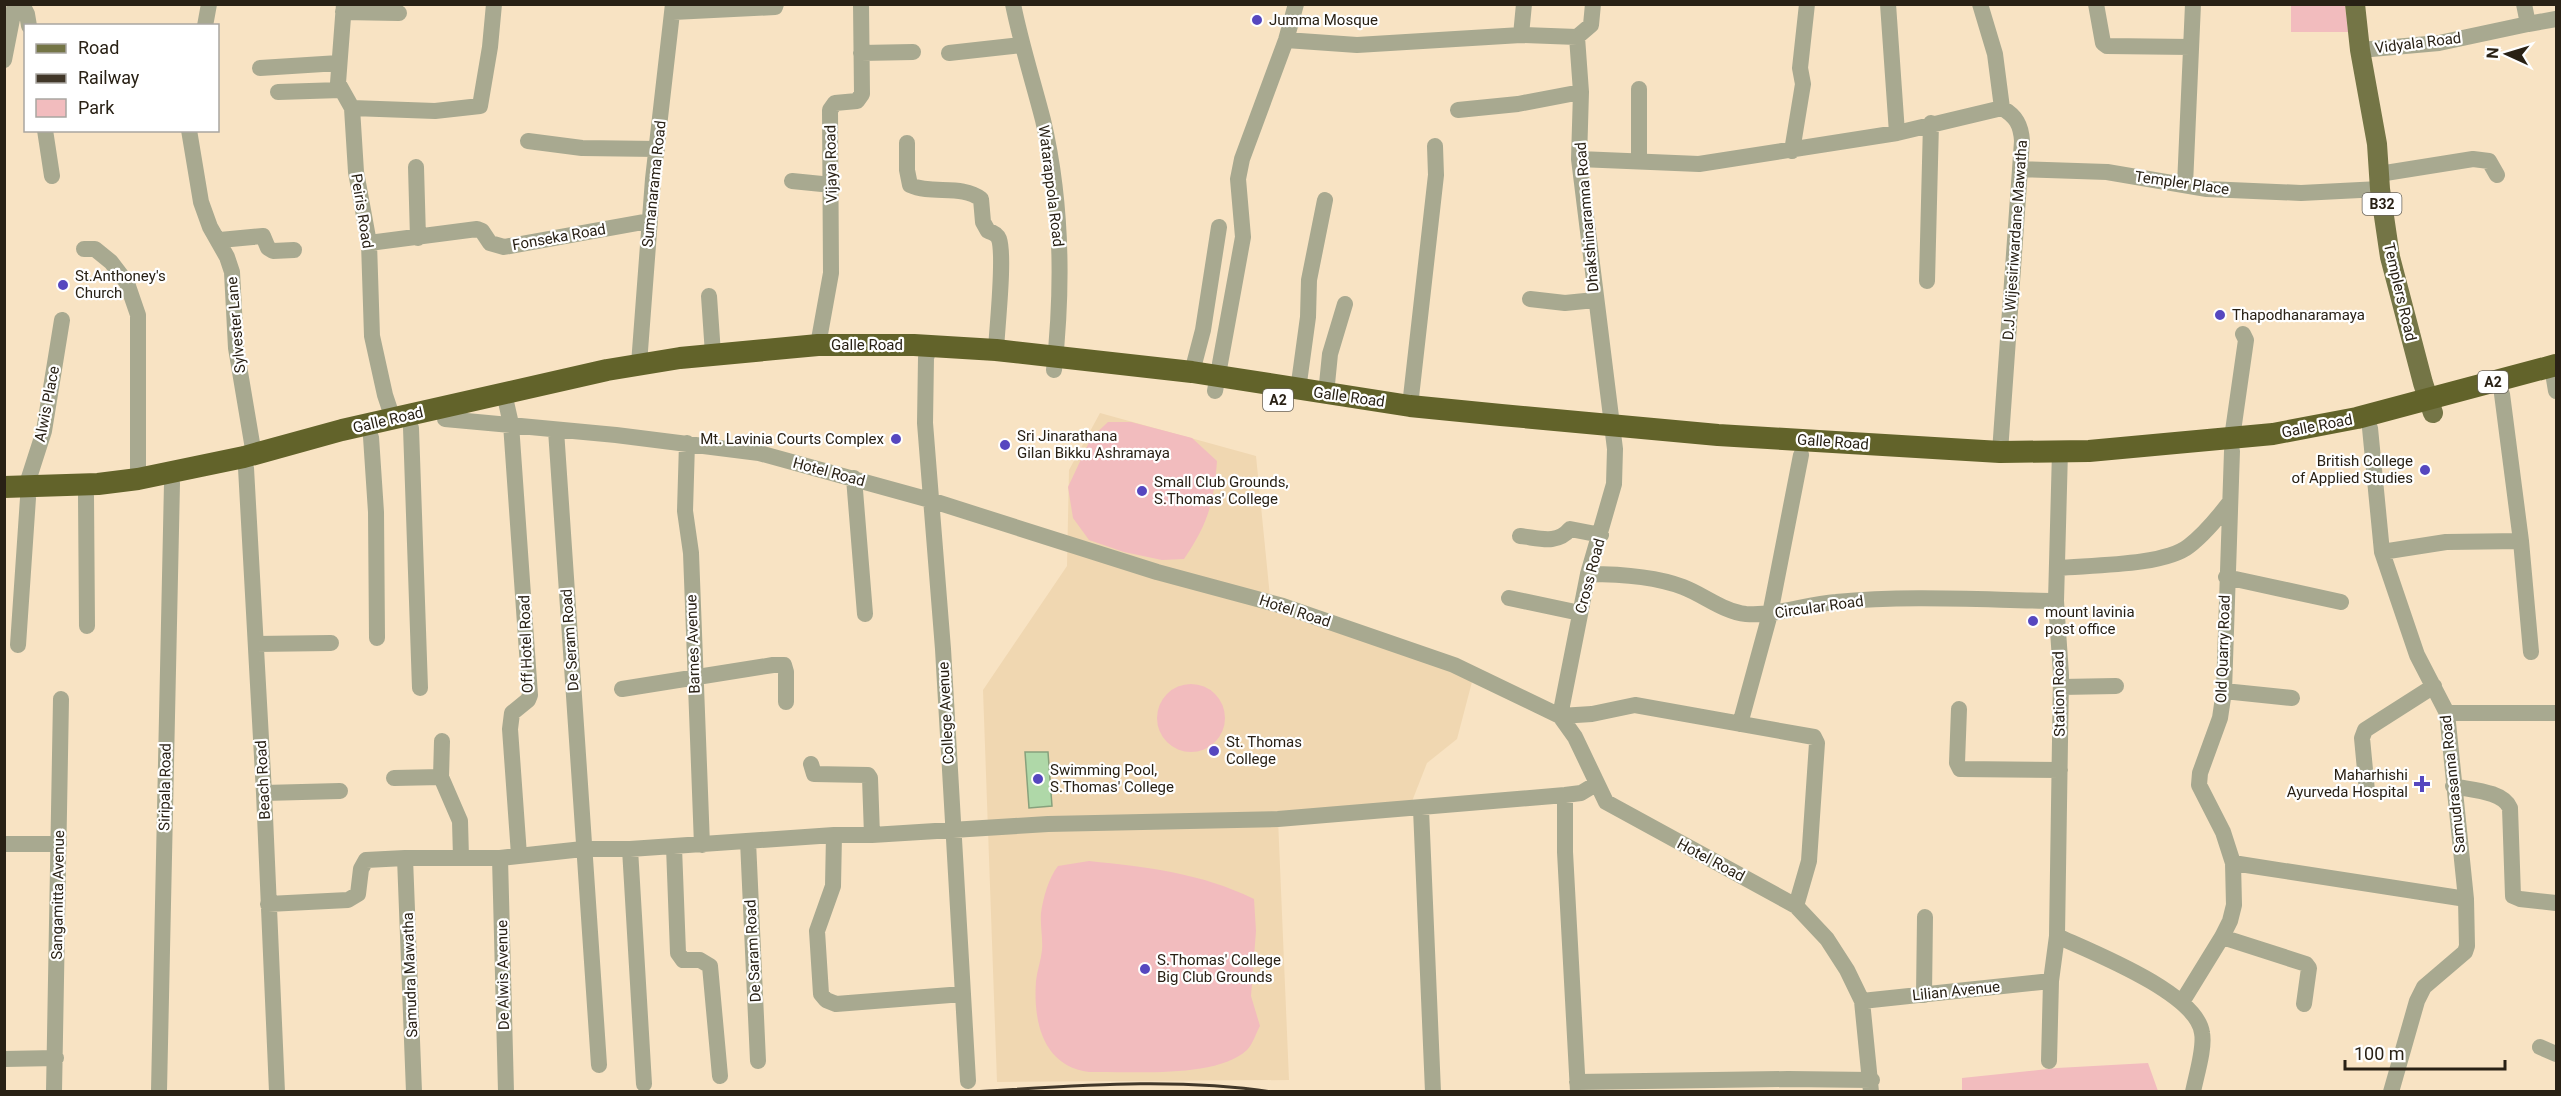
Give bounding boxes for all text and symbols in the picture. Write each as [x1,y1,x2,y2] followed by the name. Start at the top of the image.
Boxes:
[1269,11,1378,29] place label: Jumma Mosque
[1250,13,1264,27] marker: Jumma Mosque
[24,24,219,132] legend
[2477,24,2537,84] north arrow
[2374,29,2462,57] street label: Vidyala Road
[78,37,119,58] text: Road
[2483,47,2502,59] text: N
[78,67,140,88] text: Railway
[78,97,115,118] text: Park
[638,120,670,248] street label: Sumanarama Road
[1035,124,1067,248] street label: Watarappola Road
[821,125,841,203] street label: Vijaya Road
[1999,139,2031,341] street label: D.J. Wijesiriwardane Mawatha
[1571,141,1603,293] street label: Dhakshinaramna Road
[2134,167,2230,199] street label: Templer Place
[347,172,377,250] street label: Peiris Road
[2362,193,2402,215] road number: B32
[511,220,607,254] street label: Fonseka Road
[2380,241,2420,343] street label: Templers Road
[75,267,166,302] place label: St.Anthoney's Church
[223,276,249,374] street label: Sylvester Lane
[56,278,70,292] marker: St.Anthoney's Church
[2232,306,2365,324] place label: Thapodhanaramaya
[2213,308,2227,322] marker: Thapodhanaramaya
[831,336,903,354] street label: Galle Road
[31,364,63,443] street label: Alwis Place
[2478,371,2508,393] road number: A2
[1312,383,1386,411] street label: Galle Road
[1263,389,1293,411] road number: A2
[351,403,425,437] street label: Galle Road
[2280,410,2354,442] street label: Galle Road
[1017,427,1170,462] place label: Sri Jinarathana Gilan Bikku Ashramaya
[700,430,885,448] place label: Mt. Lavinia Courts Complex
[1797,431,1869,453] street label: Galle Road
[889,432,903,446] marker: Mt. Lavinia Courts Complex
[998,438,1012,452] marker: Sri Jinarathana Gilan Bikku Ashramaya
[2292,452,2413,487] place label: British College of Applied Studies
[791,454,867,490] street label: Hotel Road
[2418,463,2432,477] marker: British College of Applied Studies
[1154,473,1289,508] place label: Small Club Grounds, S.Thomas' College
[1135,484,1149,498] marker: Small Club Grounds, S.Thomas' College
[1571,537,1609,615] street label: Cross Road
[557,588,583,692] street label: De Seram Road
[1257,591,1333,631] street label: Hotel Road
[1773,592,1865,622] street label: Circular Road
[682,594,704,694] street label: Barnes Avenue
[515,595,537,693] street label: Off Hotel Road
[2212,595,2234,703] street label: Old Quarry Road
[2045,603,2135,638] place label: mount lavinia post office
[2026,614,2040,628] marker: mount lavinia post office
[2049,651,2069,737] street label: Station Road
[934,661,958,765] street label: College Avenue
[2437,714,2469,854] street label: Samudrasanna Road
[1226,733,1302,768] place label: St. Thomas College
[252,740,274,820] street label: Beach Road
[155,743,175,831] street label: Siripala Road
[1207,744,1221,758] marker: St. Thomas College
[1050,761,1174,796] place label: Swimming Pool, S.Thomas' College
[2287,766,2408,801] place label: Maharhishi Ayurveda Hospital
[1031,772,1045,786] marker: Swimming Pool, S.Thomas' College
[2413,775,2431,793] marker: Maharhishi Ayurveda Hospital
[48,830,68,960] street label: Sangamitta Avenue
[1674,835,1748,885] street label: Hotel Road
[741,899,765,1003] street label: De Saram Road
[399,912,421,1038] street label: Samudra Mawatha
[493,920,513,1030] street label: De Alwis Avenue
[1157,951,1281,986] place label: S.Thomas' College Big Club Grounds
[1138,962,1152,976] marker: S.Thomas' College Big Club Grounds
[1911,977,2001,1005] street label: Lilian Avenue
[2345,1033,2506,1071] scale bar
[2354,1043,2405,1064] text: 100 m

